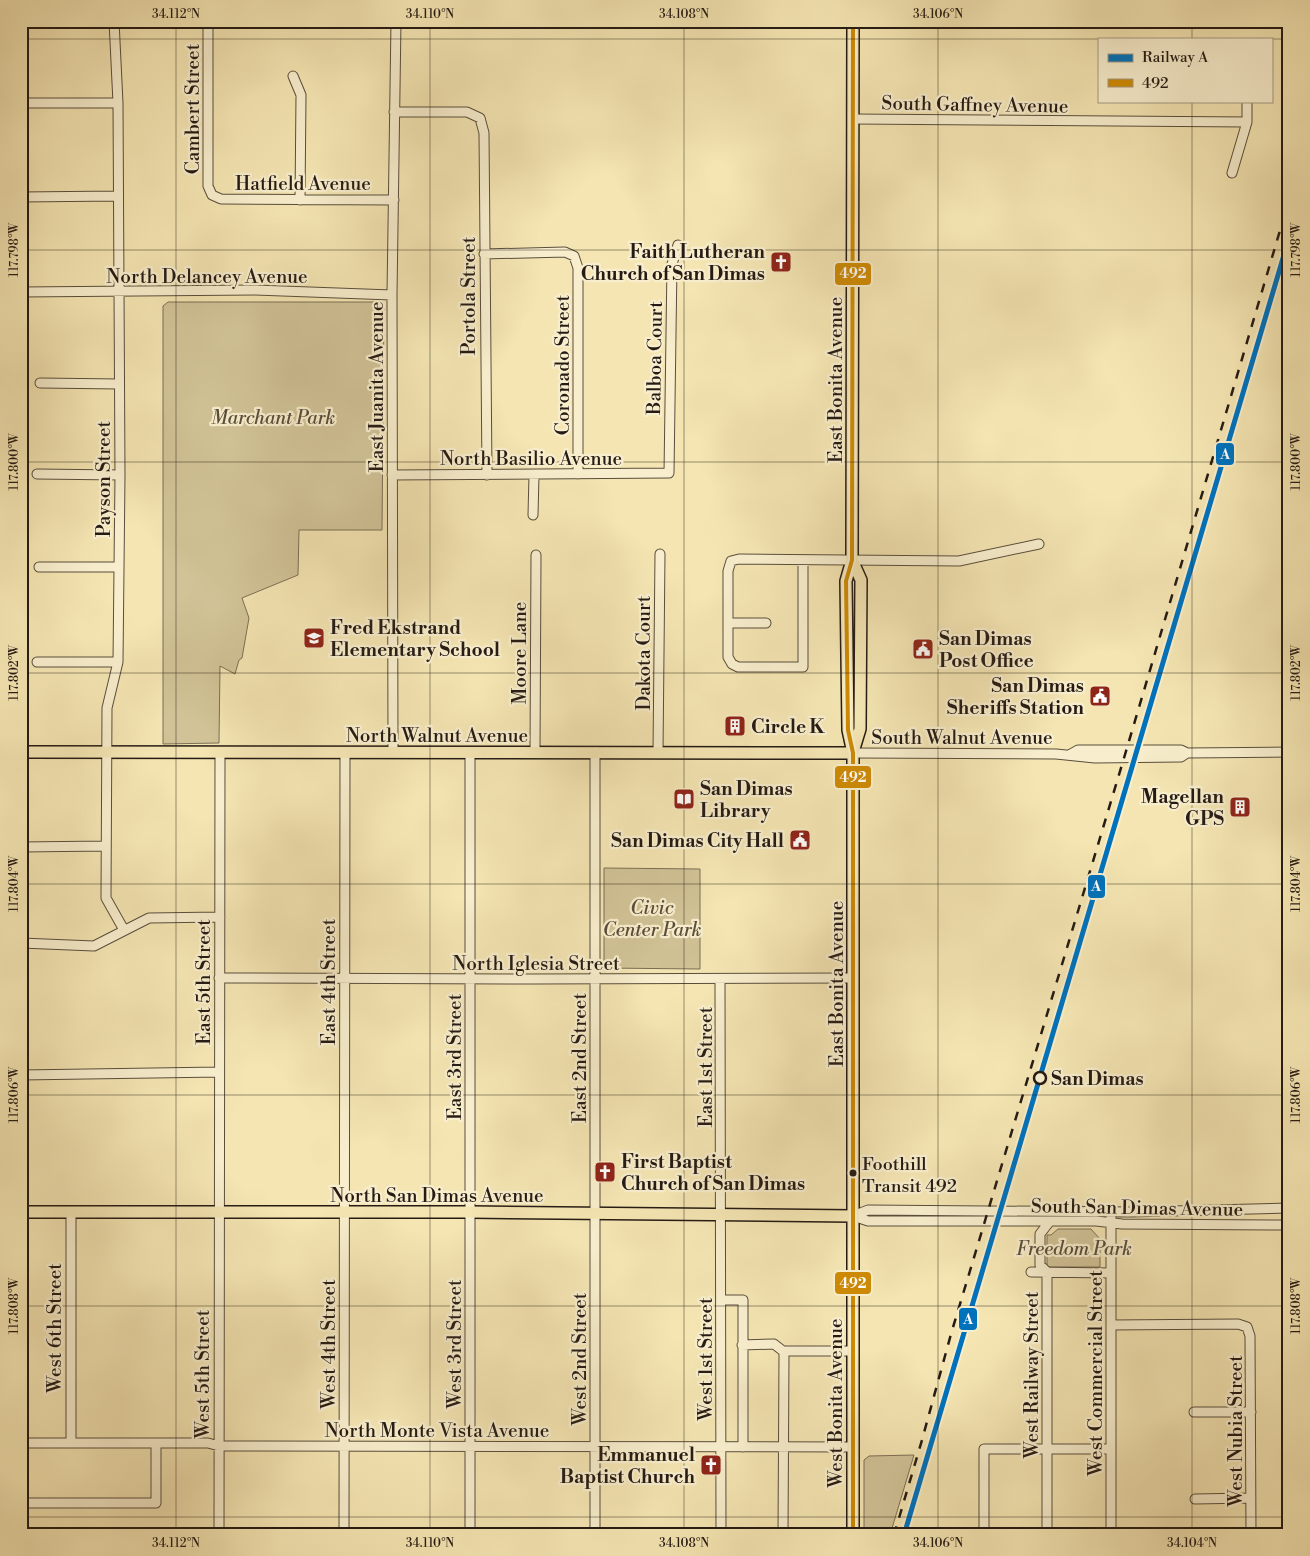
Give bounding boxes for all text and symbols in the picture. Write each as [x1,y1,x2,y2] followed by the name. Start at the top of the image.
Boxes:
[152,7,200,22] text: 34.112°N
[406,7,454,22] text: 34.110°N
[659,7,709,22] text: 34.108°N
[913,7,963,22] text: 34.106°N
[1098,38,1272,102] legend
[181,43,205,174] street label: Cambert Street
[1142,48,1209,67] text: Railway A
[1142,74,1169,93] text: 492
[881,91,1069,119] street label: South Gaffney Avenue
[235,172,371,196] street label: Hatfield Avenue
[7,222,22,277] text: 117.798°W
[1289,222,1304,277] text: 117.798°W
[457,236,481,356] street label: Portola Street
[581,240,765,286] place label: Faith Lutheran Church of San Dimas
[769,250,793,274] church icon: Faith Lutheran Church of San Dimas
[834,262,872,286] line badge: 492
[106,265,308,289] street label: North Delancey Avenue
[840,265,867,283] text: 492
[551,295,575,435] street label: Coronado Street
[824,297,848,463] street label: East Bonita Avenue
[642,301,668,416] street label: Balboa Court
[365,302,389,472] street label: East Juanita Avenue
[211,406,335,430] park label: Marchant Park
[92,420,116,537] street label: Payson Street
[7,432,22,491] text: 117.800°W
[1289,432,1304,491] text: 117.800°W
[1215,442,1235,466] line badge: A
[1219,446,1231,464] text: A
[440,447,622,471] street label: North Basilio Avenue
[632,595,656,711] street label: Dakota Court
[508,602,532,704] street label: Moore Lane
[330,616,500,662] place label: Fred Ekstrand Elementary School
[302,626,326,650] school or university icon: Fred Ekstrand Elementary School
[939,627,1034,673] place label: San Dimas Post Office
[911,637,935,661] public building icon: San Dimas Post Office
[7,644,22,701] text: 117.802°W
[1289,644,1304,701] text: 117.802°W
[947,674,1084,720] place label: San Dimas Sheriffs Station
[1088,684,1112,708] public building icon: San Dimas Sheriffs Station
[723,714,747,738] building icon: Circle K
[751,715,825,739] place label: Circle K
[346,724,528,748] street label: North Walnut Avenue
[871,726,1053,750] street label: South Walnut Avenue
[834,765,872,789] line badge: 492
[840,769,867,787] text: 492
[700,777,793,823] place label: San Dimas Library
[1141,785,1224,831] place label: Magellan GPS
[672,787,696,811] library icon: San Dimas Library
[1228,795,1252,819] building icon: Magellan GPS
[788,828,812,852] public building icon: San Dimas City Hall
[611,829,784,853] place label: San Dimas City Hall
[7,855,22,912] text: 117.804°W
[1289,855,1304,912] text: 117.804°W
[1087,874,1106,899] line badge: A
[1090,878,1102,896] text: A
[603,896,701,942] park label: Civic Center Park
[825,901,849,1067] street label: East Bonita Avenue
[317,918,341,1045] street label: East 4th Street
[192,919,216,1045] street label: East 5th Street
[452,952,620,976] street label: North Iglesia Street
[443,993,467,1120] street label: East 3rd Street
[568,993,592,1123] street label: East 2nd Street
[694,1006,718,1127] street label: East 1st Street
[7,1066,22,1123] text: 117.806°W
[1289,1066,1304,1123] text: 117.806°W
[1051,1067,1144,1091] place label: San Dimas
[1033,1071,1047,1085] marker: San Dimas
[621,1150,805,1196] place label: First Baptist Church of San Dimas
[862,1153,957,1198] place label: Foothill Transit 492
[593,1160,617,1184] church icon: First Baptist Church of San Dimas
[848,1168,858,1178] marker: Foothill Transit 492
[330,1184,544,1208] street label: North San Dimas Avenue
[1031,1194,1243,1222] street label: South San Dimas Avenue
[1016,1237,1132,1261] park label: Freedom Park
[43,1263,67,1394] street label: West 6th Street
[1084,1270,1108,1477] street label: West Commercial Street
[834,1271,872,1295] line badge: 492
[840,1275,867,1293] text: 492
[7,1277,22,1334] text: 117.808°W
[1289,1277,1304,1334] text: 117.808°W
[317,1279,341,1410] street label: West 4th Street
[443,1279,467,1410] street label: West 3rd Street
[1020,1291,1044,1460] street label: West Railway Street
[568,1292,592,1427] street label: West 2nd Street
[694,1297,718,1422] street label: West 1st Street
[958,1307,978,1331] line badge: A
[191,1309,215,1440] street label: West 5th Street
[962,1311,974,1329] text: A
[824,1318,848,1489] street label: West Bonita Avenue
[1224,1355,1248,1508] street label: West Nubia Street
[325,1419,549,1443] street label: North Monte Vista Avenue
[560,1443,695,1489] place label: Emmanuel Baptist Church
[699,1453,723,1477] church icon: Emmanuel Baptist Church
[152,1536,200,1551] text: 34.112°N
[406,1536,454,1551] text: 34.110°N
[659,1536,709,1551] text: 34.108°N
[913,1536,963,1551] text: 34.106°N
[1167,1536,1217,1551] text: 34.104°N

